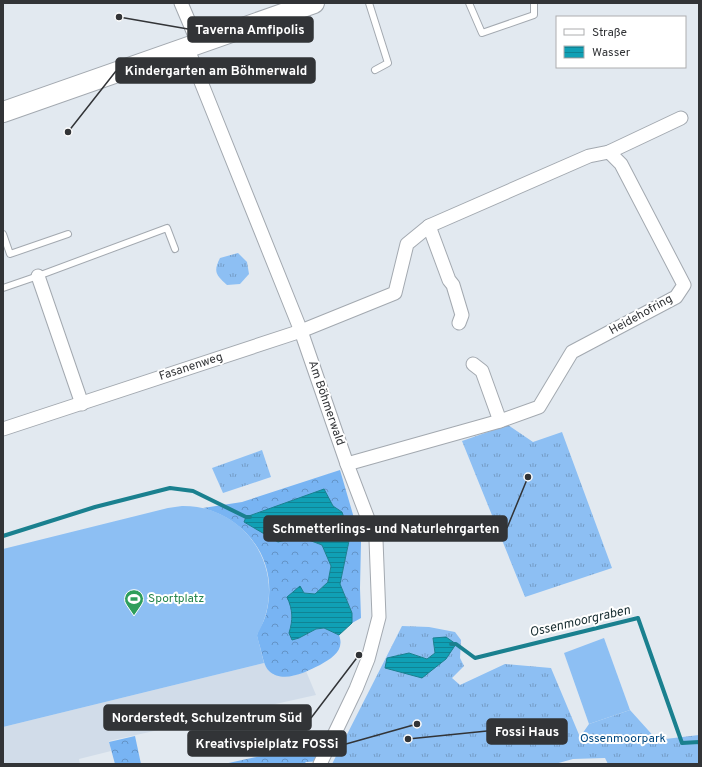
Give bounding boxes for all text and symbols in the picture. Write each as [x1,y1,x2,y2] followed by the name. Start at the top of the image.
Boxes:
[556,16,686,68] legend
[188,17,313,42] callout: Taverna Amfipolis
[195,23,305,39] text: Taverna Amfipolis
[592,25,627,41] text: Straße
[592,45,631,61] text: Wasser
[116,58,315,83] callout: Kindergarten am Böhmerwald
[125,64,307,80] text: Kindergarten am Böhmerwald
[607,291,675,339] street label: Heidehofring
[157,349,225,385] street label: Fasanenweg
[304,358,348,448] street label: Am Böhmerwald
[264,516,507,541] callout: Schmetterlings- und Naturlehrgarten
[273,522,499,538] text: Schmetterlings- und Naturlehrgarten
[123,588,145,616] sports icon: Sportplatz
[148,591,204,607] place label: Sportplatz
[528,603,632,641] water label: Ossenmoorgraben
[104,705,311,730] callout: Norderstedt, Schulzentrum Süd
[112,711,302,727] text: Norderstedt, Schulzentrum Süd
[487,719,567,744] callout: Fossi Haus
[495,725,559,741] text: Fossi Haus
[188,731,346,756] callout: Kreativspielplatz FOSSi
[580,731,666,747] park label: Ossenmoorpark
[196,737,338,753] text: Kreativspielplatz FOSSi

